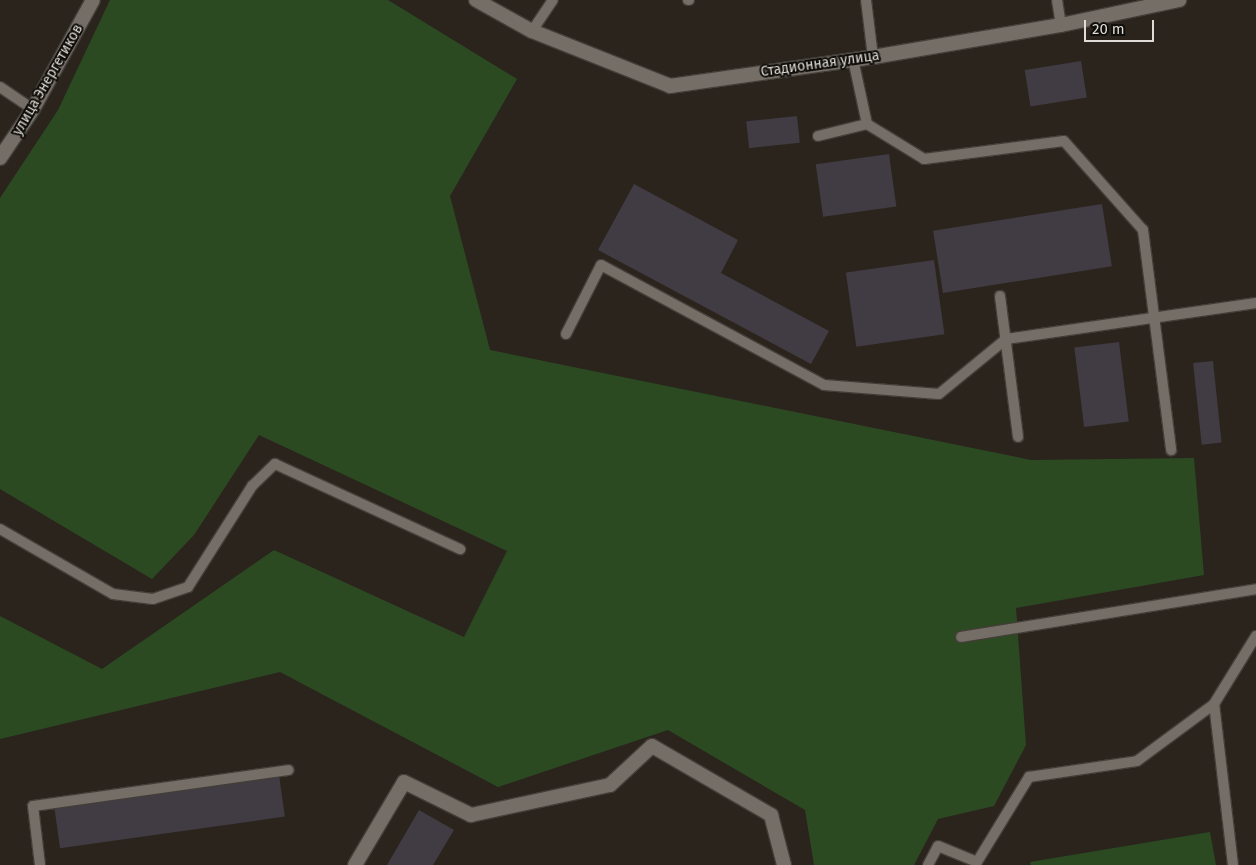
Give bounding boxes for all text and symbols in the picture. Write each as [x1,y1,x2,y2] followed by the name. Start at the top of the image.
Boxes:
[1086,10,1156,42] scale bar
[1092,20,1125,38] text: 20 m
[9,22,87,138] street label: улица Энергетиков
[760,47,880,81] street label: Стадионная улица

